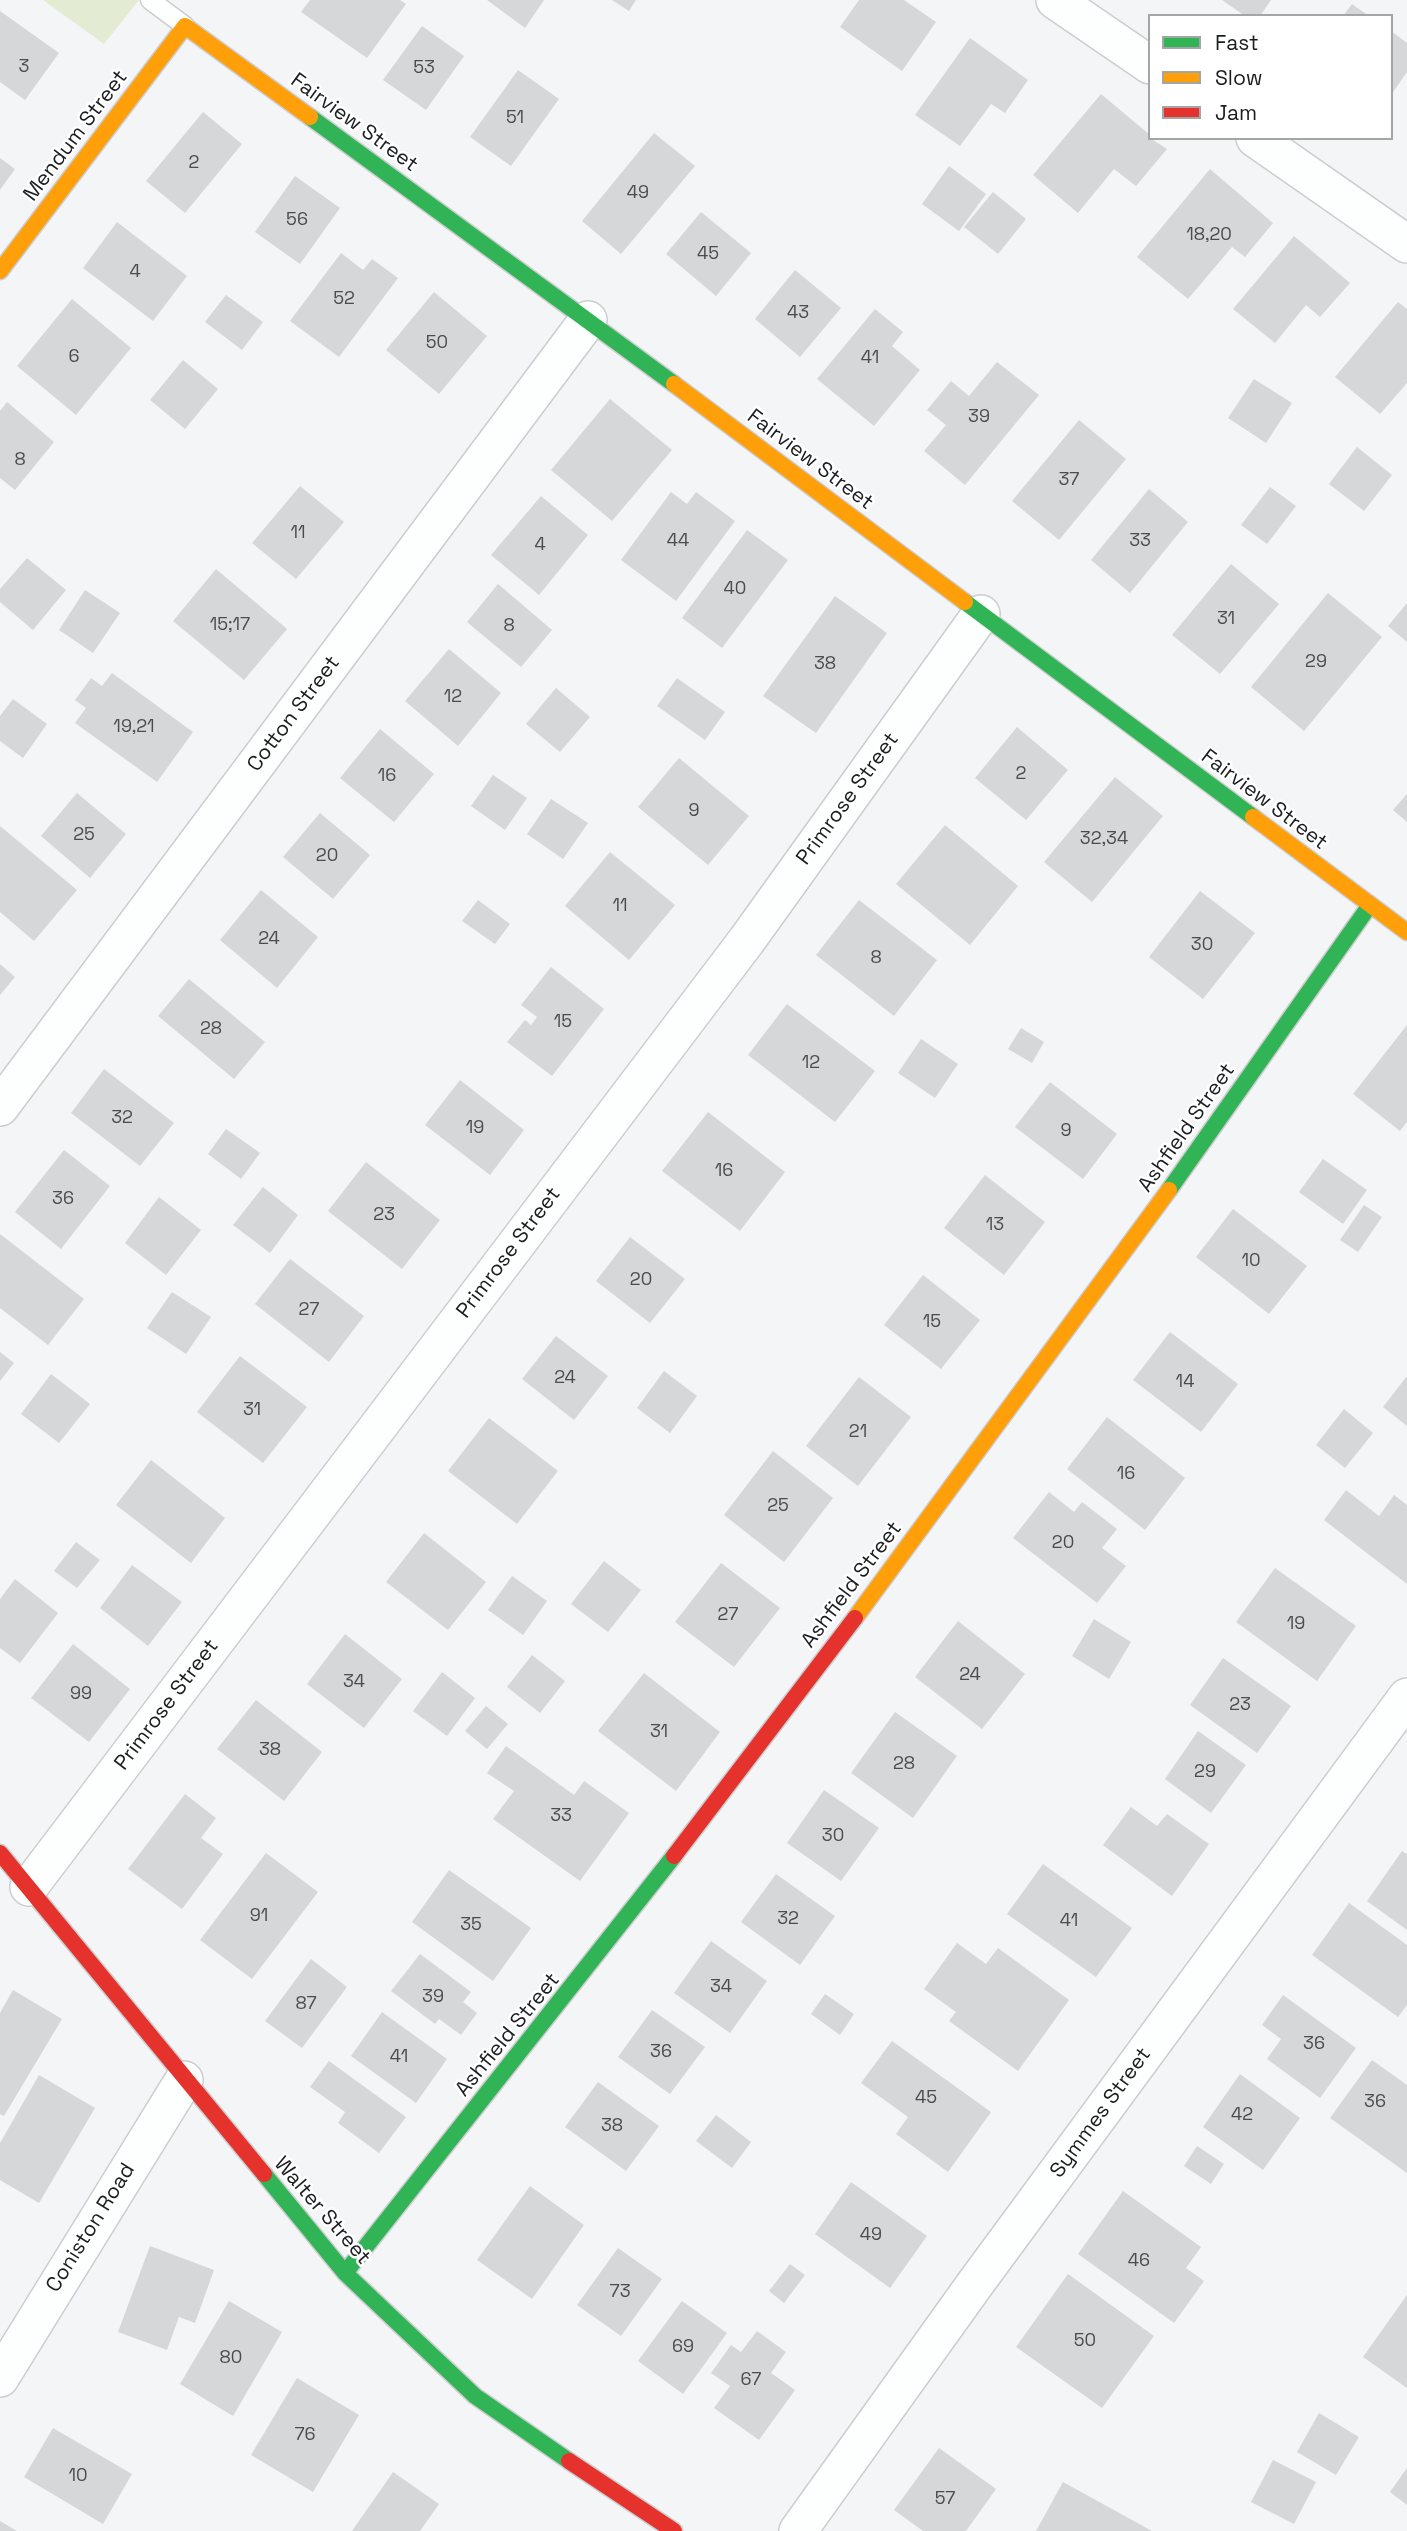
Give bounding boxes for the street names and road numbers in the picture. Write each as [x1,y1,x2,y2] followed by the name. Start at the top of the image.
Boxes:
[19,66,133,206] street label: Mendum Street
[285,68,423,178] street label: Fairview Street
[742,404,878,516] street label: Fairview Street
[242,651,346,777] street label: Cotton Street
[792,728,904,870] street label: Primrose Street
[1196,744,1332,856] street label: Fairview Street
[1133,1059,1241,1197] street label: Ashfield Street
[452,1183,566,1323] street label: Primrose Street
[796,1517,908,1653] street label: Ashfield Street
[110,1635,224,1775] street label: Primrose Street
[451,1968,565,2102] street label: Ashfield Street
[1045,2043,1157,2183] street label: Symmes Street
[268,2152,376,2270] street label: Walter Street
[41,2159,141,2297] street label: Coniston Road

